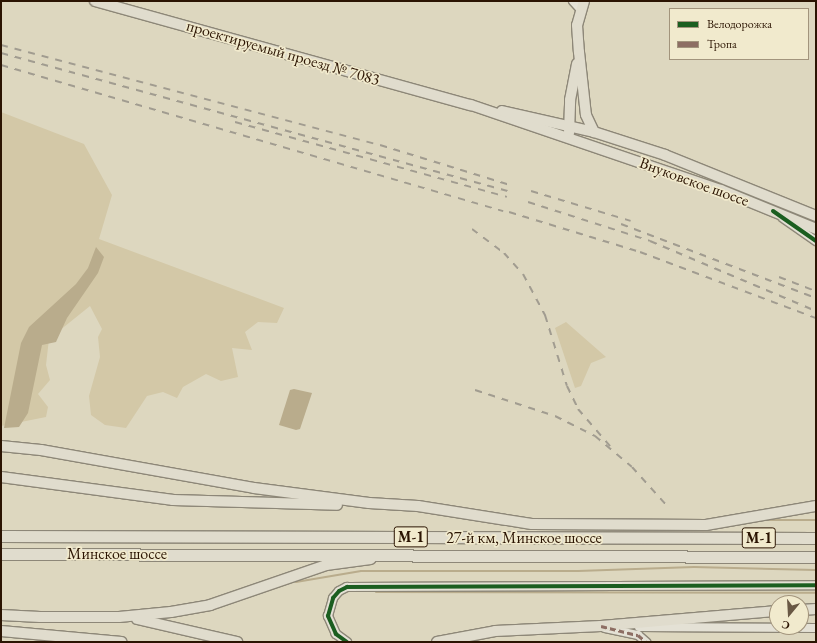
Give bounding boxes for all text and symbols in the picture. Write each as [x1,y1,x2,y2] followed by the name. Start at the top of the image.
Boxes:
[669,8,809,60] legend
[184,16,382,90] street label: проектируемый проезд № 7083
[707,16,772,32] text: Велодорожка
[707,36,737,52] text: Тропа
[637,153,751,211] street label: Внуковское шоссе
[393,524,429,550] road number: М-1
[741,525,777,551] road number: М-1
[446,528,602,548] street label: 27-й км, Минское шоссе
[67,544,167,564] street label: Минское шоссе
[769,595,809,635] north arrow
[780,618,791,633] text: С

